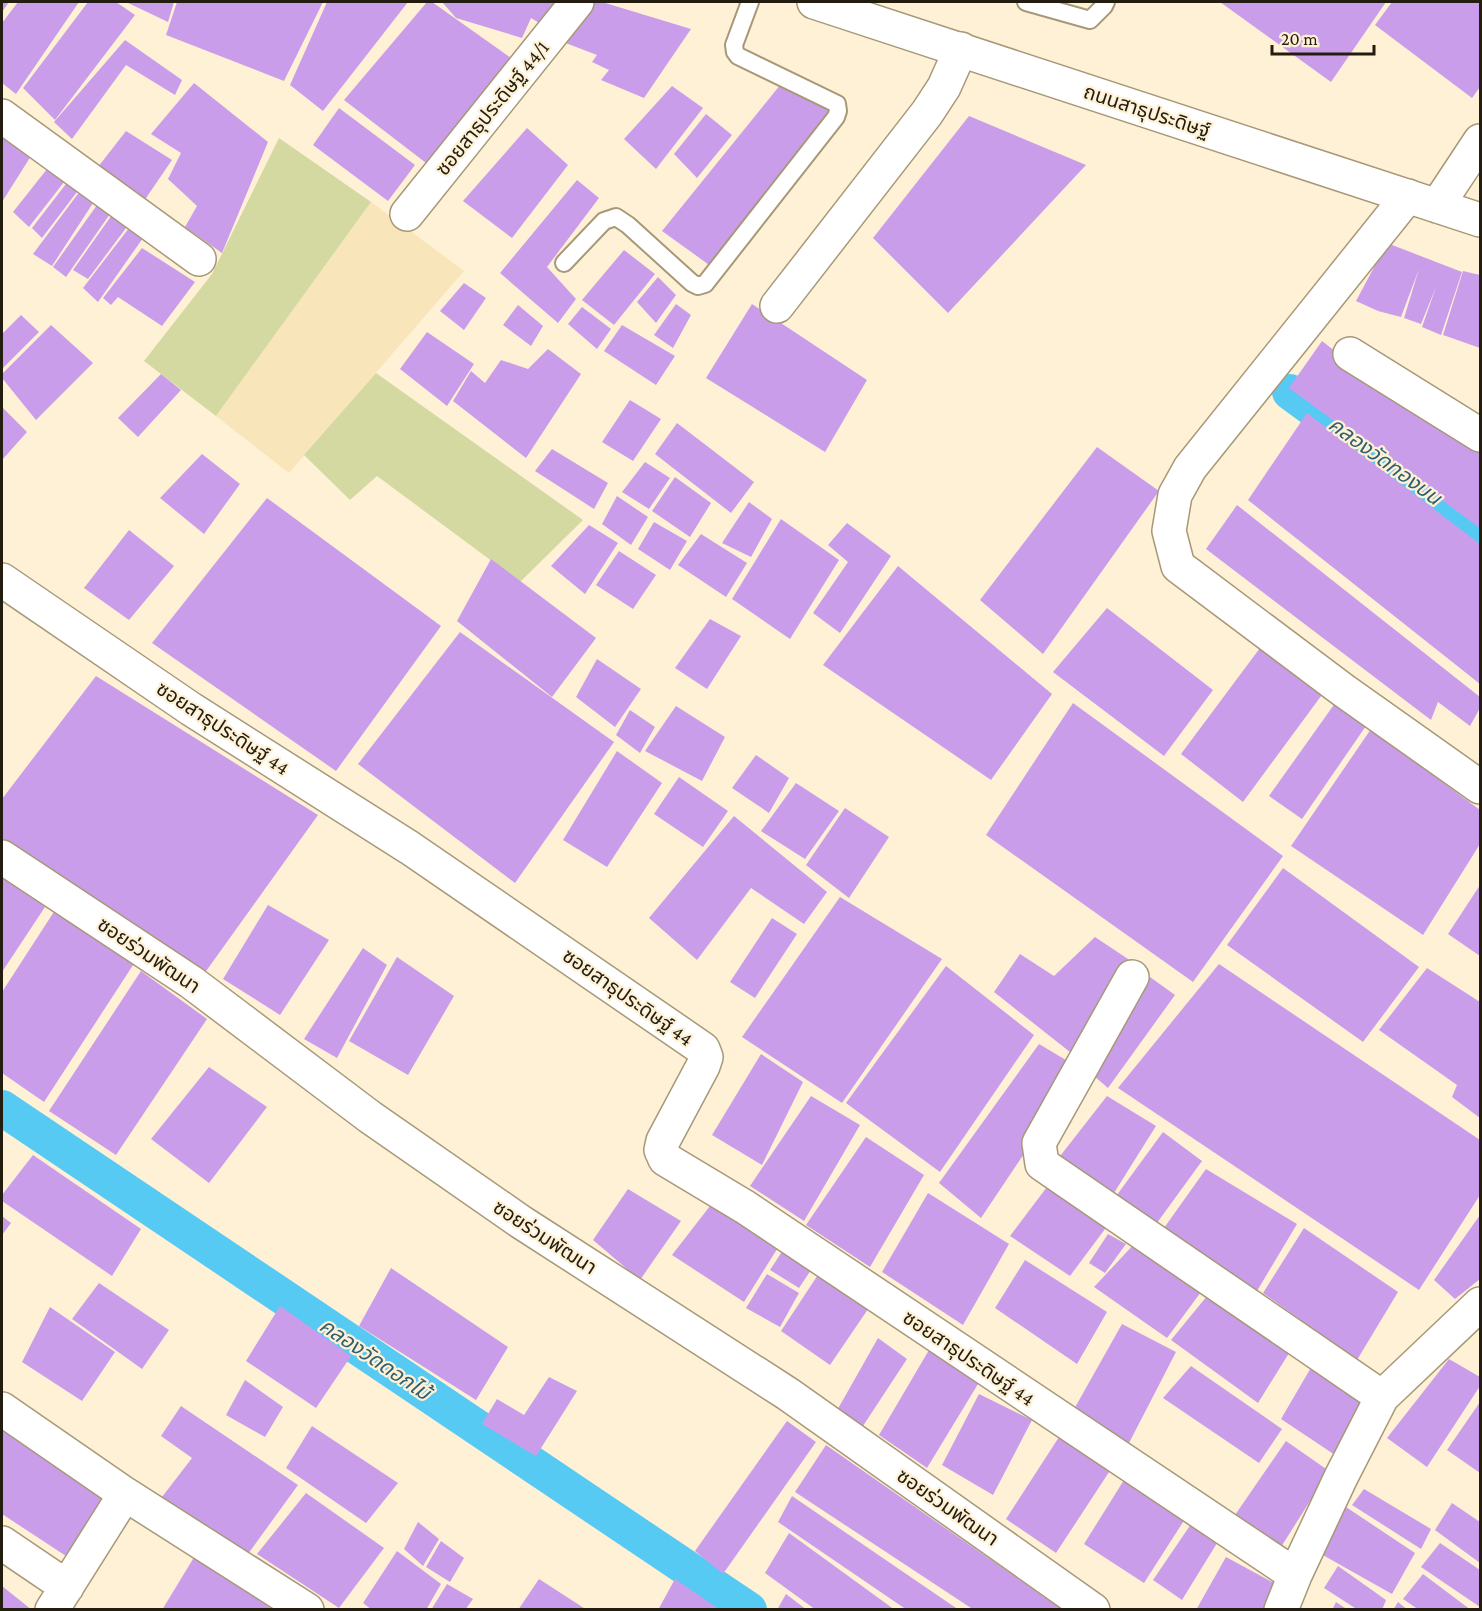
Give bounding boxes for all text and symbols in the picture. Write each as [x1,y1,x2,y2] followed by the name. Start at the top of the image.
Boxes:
[1272,18,1374,56] scale bar
[1281,29,1318,49] text: 20 m
[431,36,554,180] street label: ซอยสาธุประดิษฐ์ 44/1
[1081,80,1213,143] street label: ถนนสาธุประดิษฐ์
[1324,412,1447,511] water label: คลองวัดทองบน
[152,677,293,780] street label: ซอยสาธุประดิษฐ์ 44
[94,913,204,997] street label: ซอยร่วมพัฒนา
[558,944,697,1051] street label: ซอยสาธุประดิษฐ์ 44
[489,1195,601,1279] street label: ซอยร่วมพัฒนา
[899,1306,1039,1411] street label: ซอยสาธุประดิษฐ์ 44
[315,1313,438,1407] water label: คลองวัดดอกไม้
[893,1464,1003,1550] street label: ซอยร่วมพัฒนา

